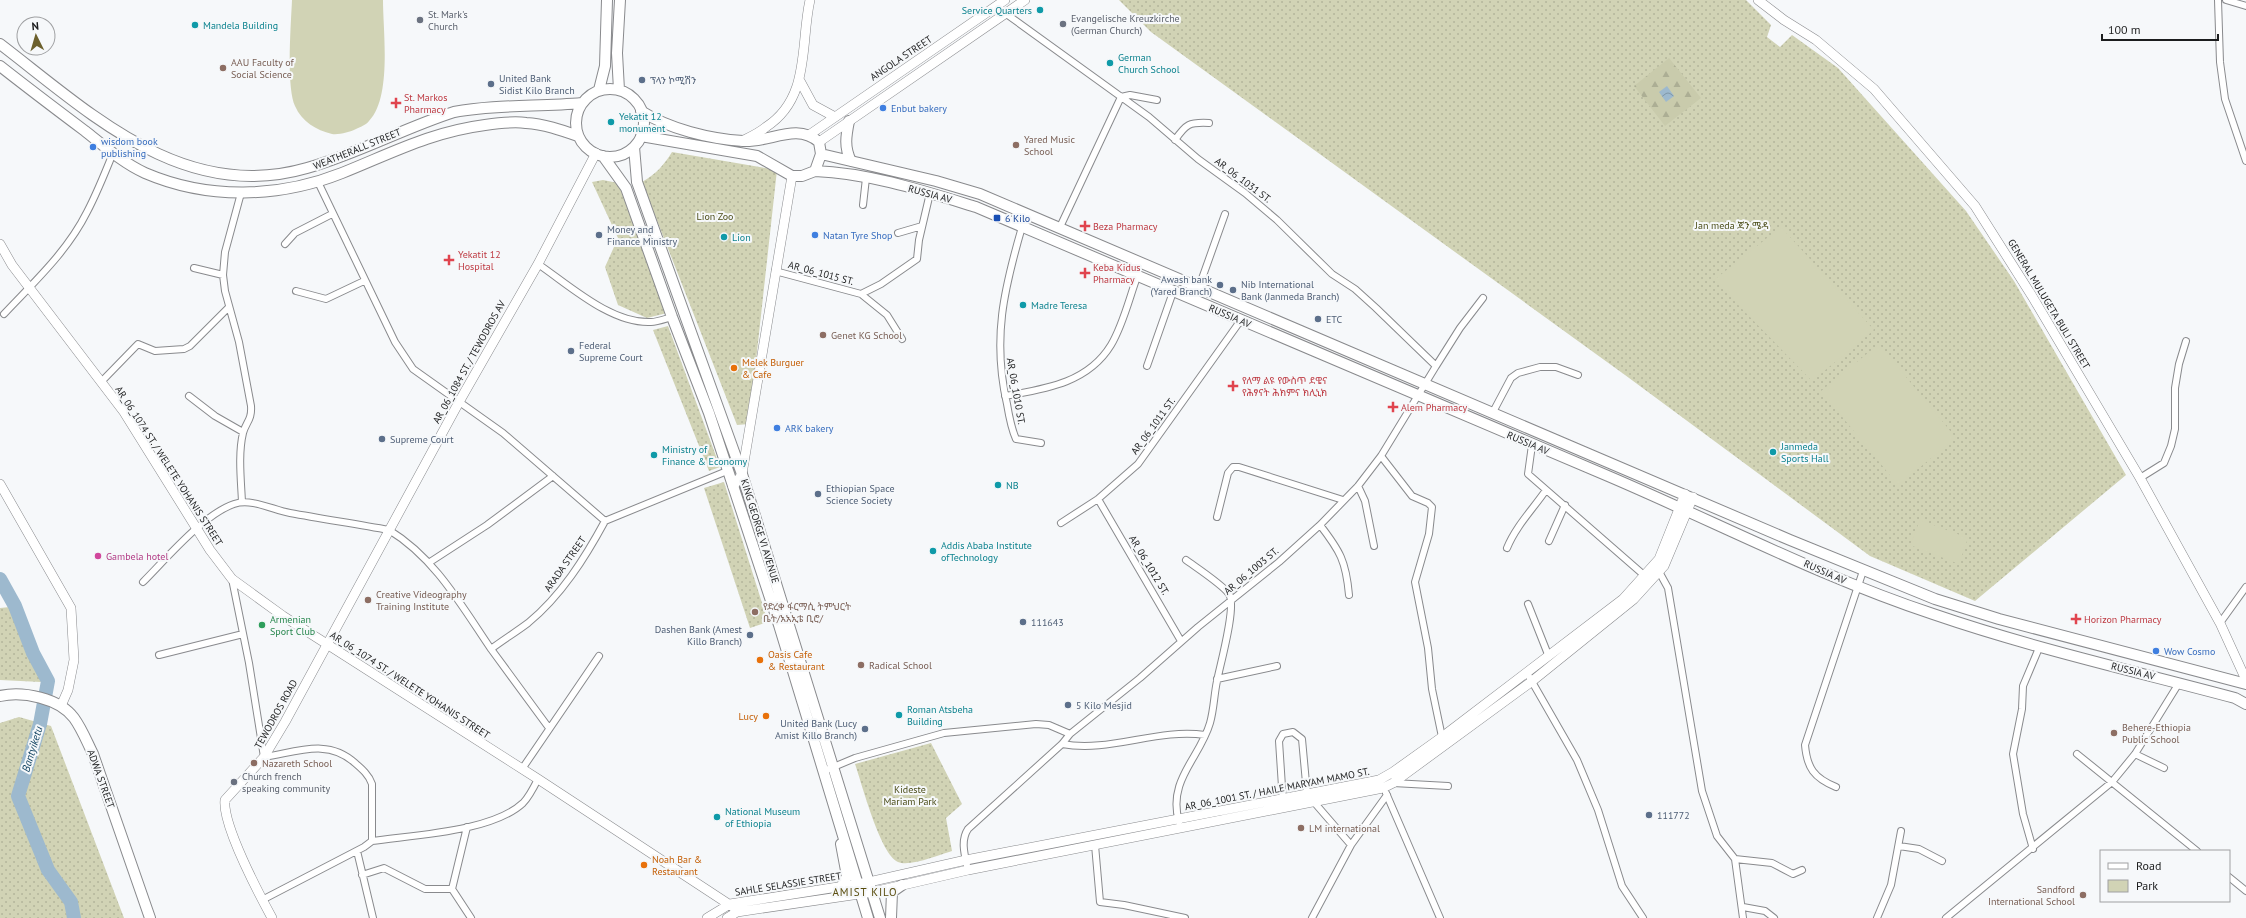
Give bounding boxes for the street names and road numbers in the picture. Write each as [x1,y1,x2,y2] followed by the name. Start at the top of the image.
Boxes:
[868,32,935,84] street label: ANGOLA STREET
[311,125,403,173] street label: WEATHERALL STREET
[1212,155,1274,205] street label: AR_06_1031 ST.
[907,182,954,206] street label: RUSSIA AV
[2005,237,2093,372] street label: GENERAL MULUGETA BULI STREET
[787,258,855,288] street label: AR_06_1015 ST.
[430,298,508,426] street label: AR_06_1084 ST. / TEWODROS AV
[1207,301,1253,331] street label: RUSSIA AV
[1004,357,1028,425] street label: AR_06_1010 ST.
[112,384,226,549] street label: AR_06_1074 ST. / WELETE YOHANIS STREET
[1128,395,1178,457] street label: AR_06_1011 ST.
[1505,428,1551,458] street label: RUSSIA AV
[738,477,782,585] street label: KING GEORGE VI AVENUE
[541,533,589,594] street label: ARADA STREET
[1126,533,1172,597] street label: AR_06_1012 ST.
[1221,544,1281,598] street label: AR_06_1003 ST.
[1802,557,1848,587] street label: RUSSIA AV
[328,628,493,742] street label: AR_06_1074 ST. / WELETE YOHANIS STREET
[2110,659,2157,683] street label: RUSSIA AV
[252,677,300,751] street label: TEWODROS ROAD
[84,748,118,810] street label: ADWA STREET
[1184,765,1370,813] street label: AR_06_1001 ST. / HAILE MARYAM MAMO ST.
[734,869,843,899] street label: SAHLE SELASSIE STREET

